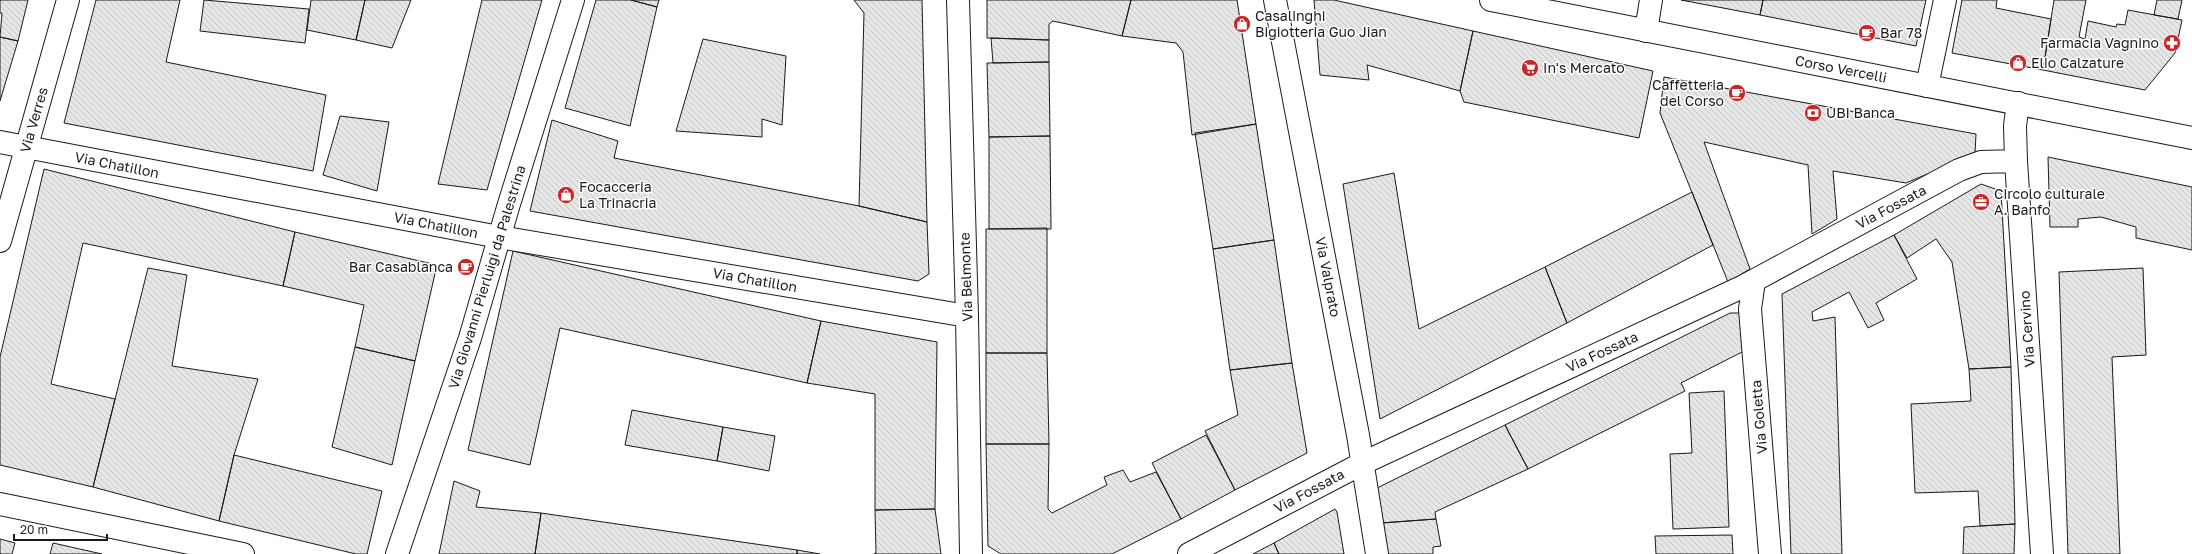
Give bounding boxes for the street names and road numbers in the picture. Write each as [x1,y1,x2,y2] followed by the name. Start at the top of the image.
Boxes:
[1794,51,1888,86] street label: Corso Vercelli
[16,85,51,155] street label: Via Verres
[73,148,161,181] street label: Via Chatillon
[444,163,529,391] street label: Via Giovanni Pierluigi da Palestrina
[1853,181,1929,232] street label: Via Fossata
[392,208,480,241] street label: Via Chatillon
[955,232,976,322] street label: Via Belmonte
[1312,235,1345,318] street label: Via Valprato
[711,264,799,295] street label: Via Chatillon
[2015,290,2038,368] street label: Via Cervino
[1563,328,1640,376] street label: Via Fossata
[1747,379,1770,455] street label: Via Goletta
[1271,465,1347,516] street label: Via Fossata

